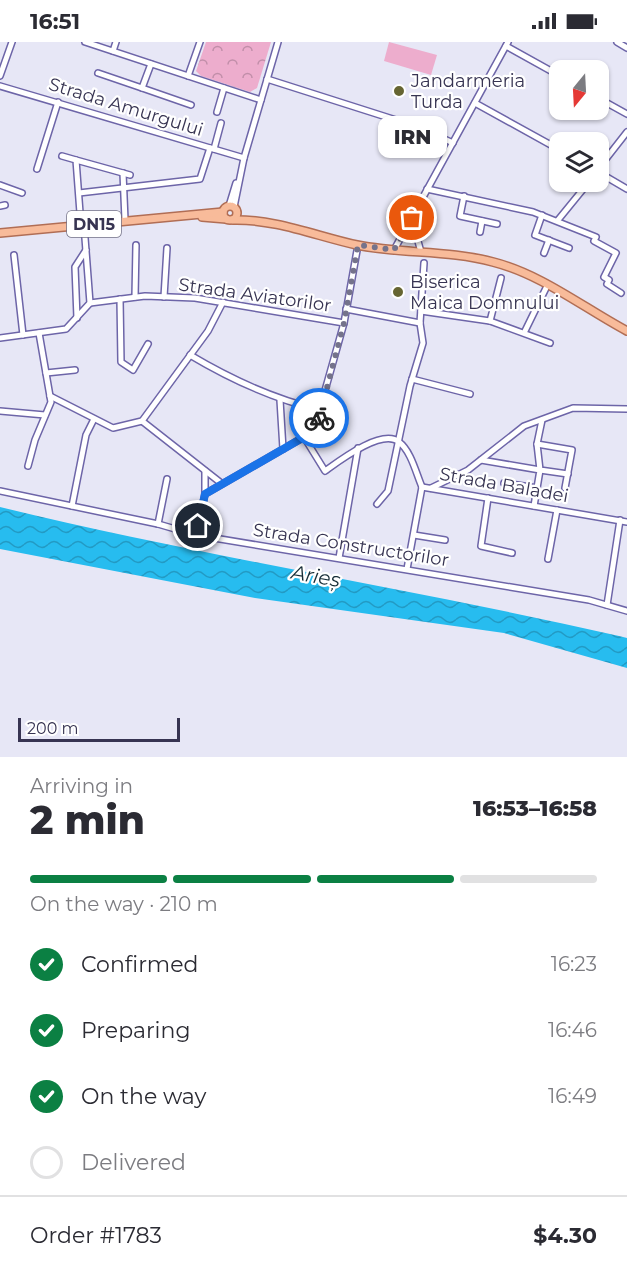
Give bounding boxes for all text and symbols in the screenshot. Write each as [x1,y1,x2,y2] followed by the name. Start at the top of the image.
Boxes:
[30,8,80,35] text: 16:51
[549,60,609,120] north arrow
[549,60,609,192] map controls
[410,70,525,113] place label: Jandarmeria Turda
[46,73,206,141] street label: Strada Amurgului
[392,84,406,98] marker: Jandarmeria Turda
[378,116,446,158] callout: IRN
[394,125,431,149] text: IRN
[549,132,609,192] button: layers
[386,192,437,243] pin
[395,201,428,234] icon: bag
[67,211,121,237] road number: DN15
[410,271,559,314] place label: Biserica Maica Domnului
[177,273,333,317] street label: Strada Aviatorilor
[391,285,405,299] marker: Biserica Maica Domnului
[289,388,349,448] courier
[303,402,336,435] icon: bike
[438,463,570,507] street label: Strada Baladei
[172,500,223,551] pin
[181,509,214,542] icon: home
[251,519,451,571] street label: Strada Constructorilor
[288,560,343,593] water label: Arieș
[18,715,180,742] scale bar
[27,719,78,738] text: 200 m
[30,774,133,798] text: Arriving in
[473,795,597,822] text: 16:53–16:58
[30,796,145,844] text: 2 min
[30,892,218,916] text: On the way · 210 m
[30,948,63,981] icon: check
[81,951,198,978] text: Confirmed
[551,952,597,976] text: 16:23
[30,1014,63,1047] icon: check
[81,1017,190,1044] text: Preparing
[548,1018,597,1042] text: 16:46
[30,1080,63,1113] icon: check
[81,1083,206,1110] text: On the way
[548,1084,597,1108] text: 16:49
[81,1149,186,1176] text: Delivered
[30,1222,162,1249] text: Order #1783
[533,1222,597,1249] text: $4.30

